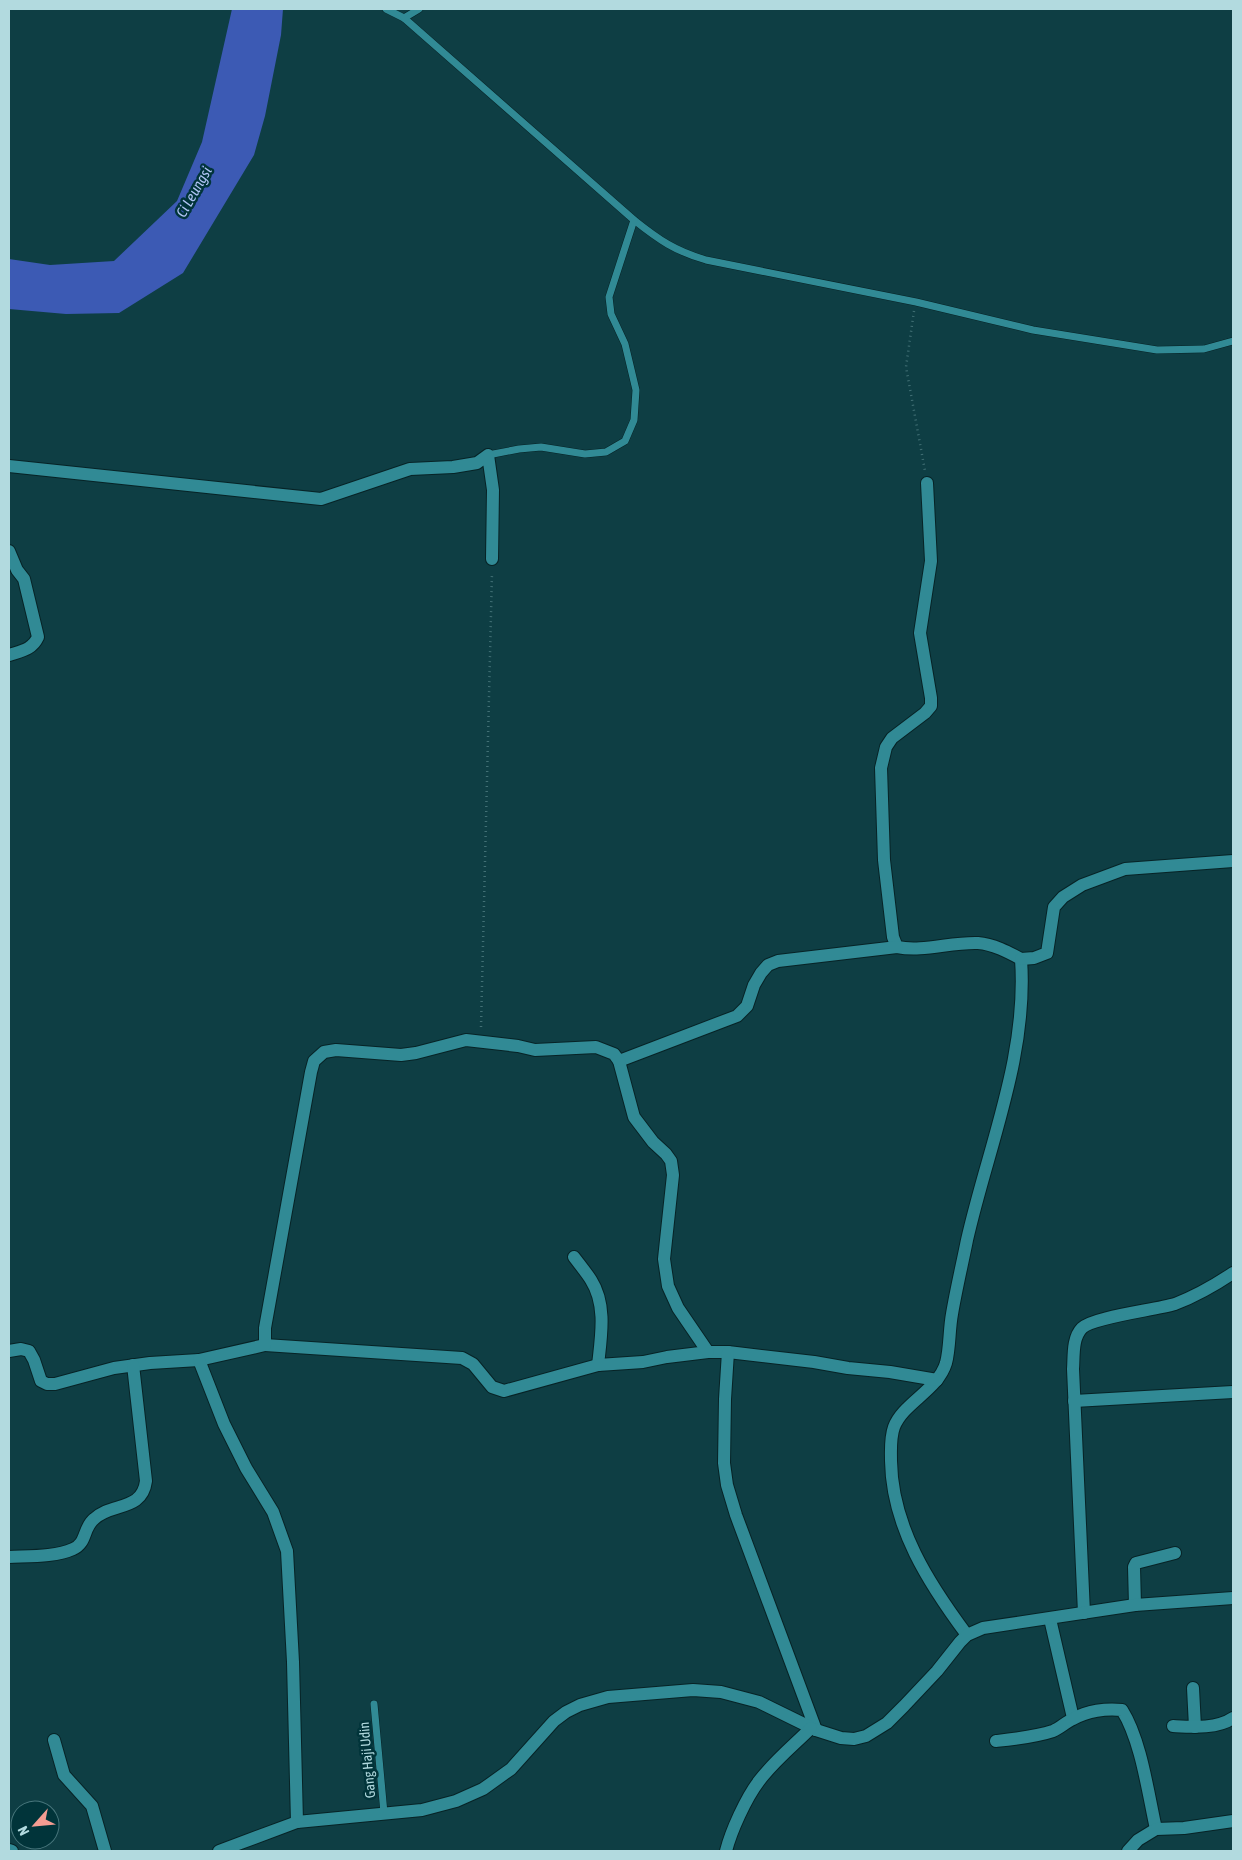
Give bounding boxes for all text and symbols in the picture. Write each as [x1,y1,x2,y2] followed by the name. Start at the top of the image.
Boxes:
[172,163,215,220] water label: Ci Leungsi
[356,1721,378,1799] street label: Gang Haji Udin
[10,1800,60,1850] north arrow
[14,1824,32,1838] text: N

